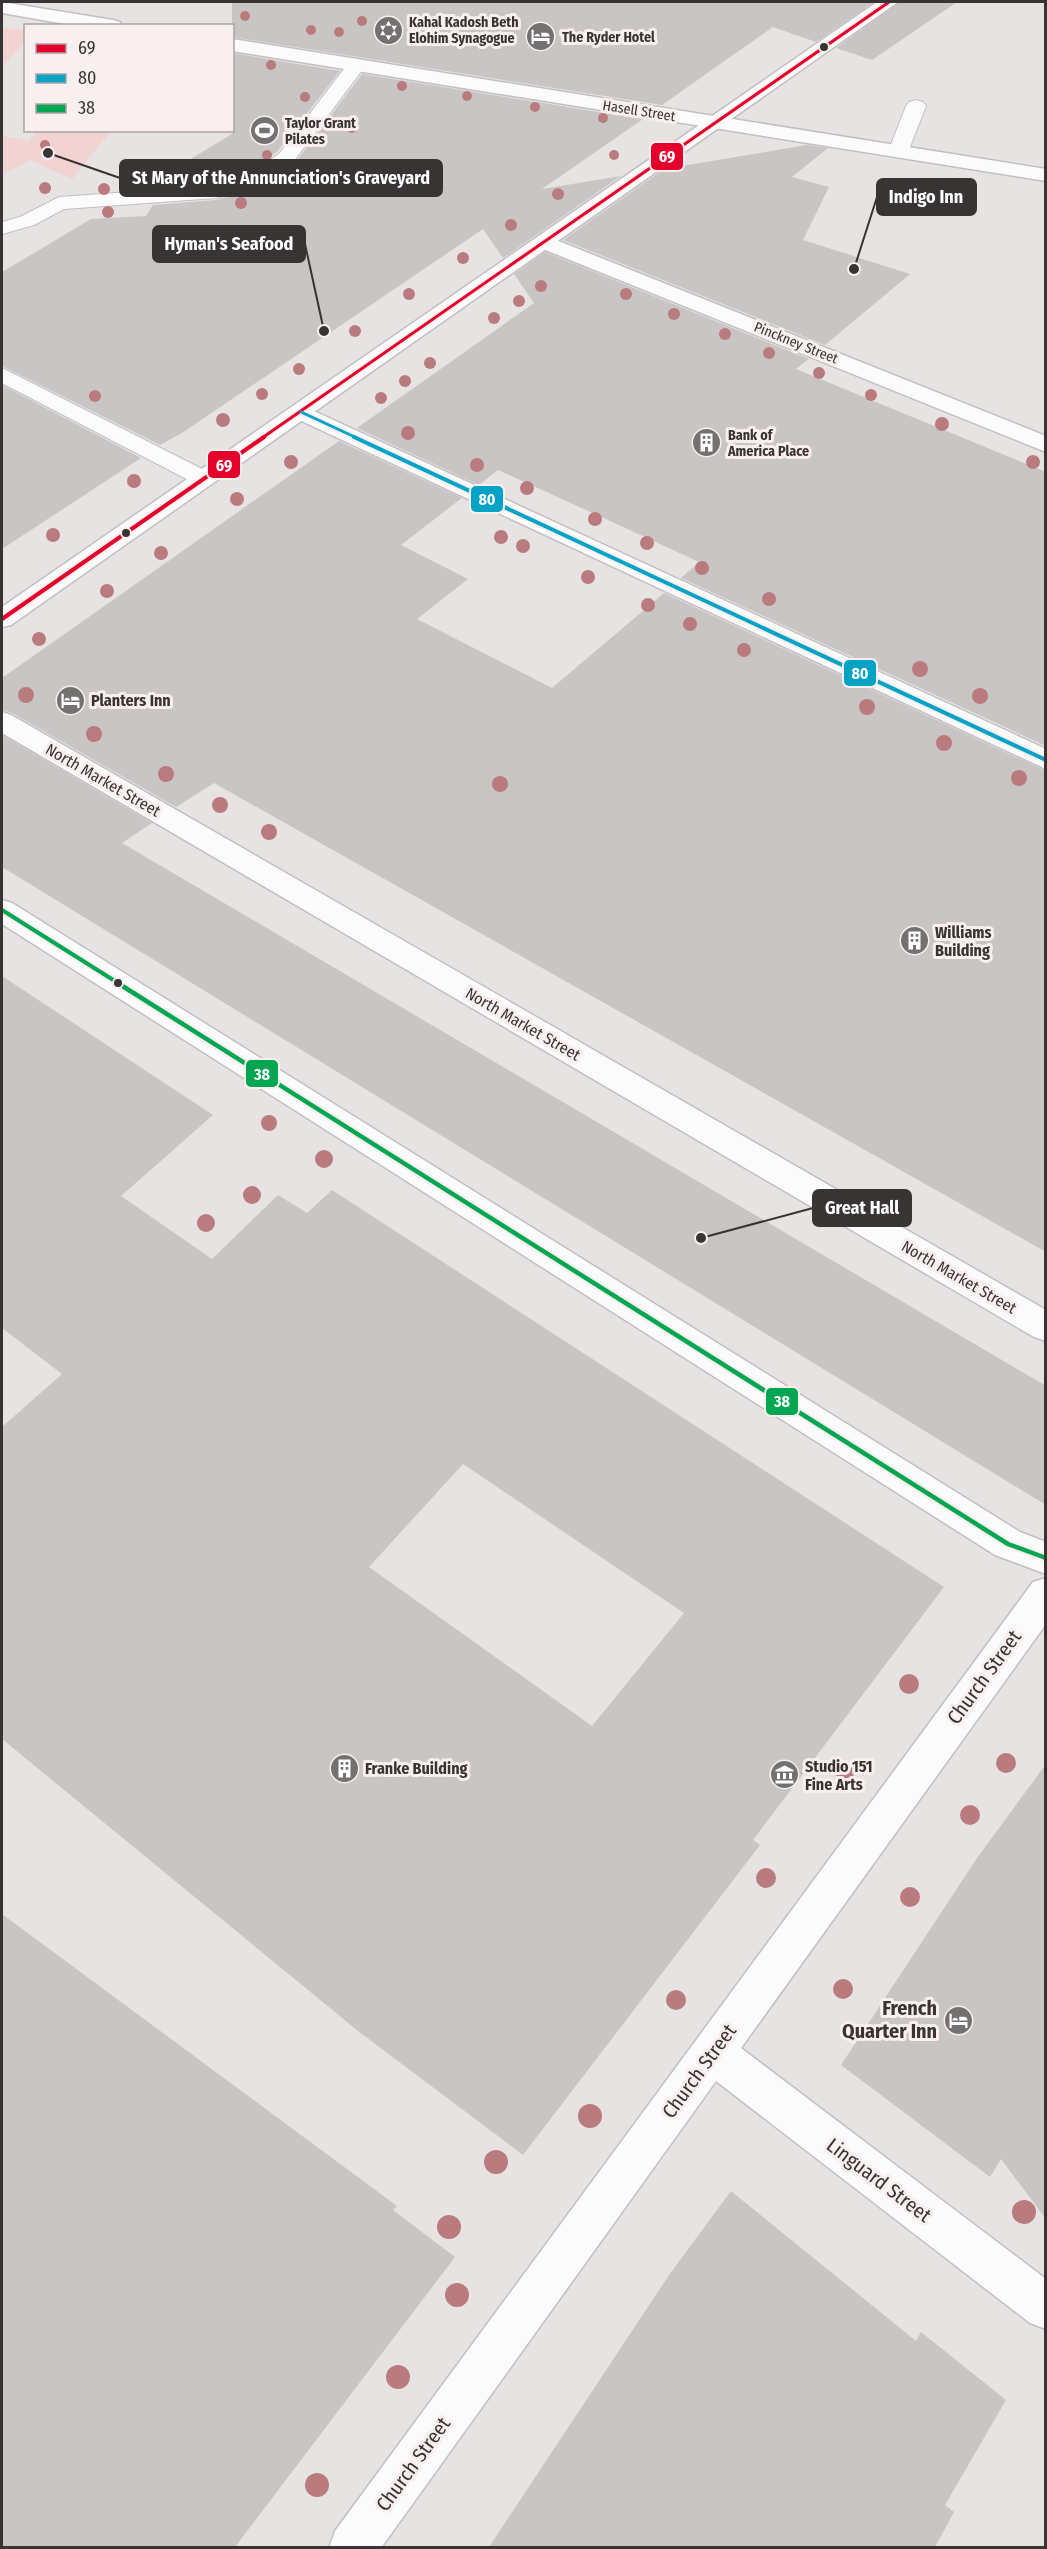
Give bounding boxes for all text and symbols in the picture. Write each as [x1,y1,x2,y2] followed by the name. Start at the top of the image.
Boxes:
[372,14,404,46] synagogue icon: Kahal Kadosh Beth Elohim Synagogue
[409,14,519,47] place label: Kahal Kadosh Beth Elohim Synagogue
[525,21,557,53] hotel icon: The Ryder Hotel
[24,24,234,132] legend
[562,29,655,46] place label: The Ryder Hotel
[78,37,95,59] text: 69
[818,41,830,53] unlabelled marker
[78,67,96,89] text: 80
[78,97,95,119] text: 38
[601,97,677,125] street label: Hasell Street
[248,115,280,147] sports icon: Taylor Grant Pilates
[285,115,357,148] place label: Taylor Grant Pilates
[650,142,684,171] line badge: 69
[659,147,675,166] text: 69
[120,160,442,196] callout: St Mary of the Annunciation's Graveyard
[132,167,430,189] text: St Mary of the Annunciation's Graveyard
[877,179,976,215] callout: Indigo Inn
[889,186,963,208] text: Indigo Inn
[153,226,305,262] callout: Hyman's Seafood
[165,233,293,255] text: Hyman's Seafood
[752,318,841,368] street label: Pinckney Street
[691,427,723,459] building icon: Bank of America Place
[727,427,809,460] place label: Bank of America Place
[207,450,241,479] line badge: 69
[216,456,232,475] text: 69
[470,485,504,513] line badge: 80
[478,490,496,509] text: 80
[120,527,132,539] unlabelled marker
[843,659,877,687] line badge: 80
[851,664,869,683] text: 80
[54,684,86,716] hotel icon: Planters Inn
[91,691,171,710] place label: Planters Inn
[42,739,164,821] street label: North Market Street
[935,923,992,960] place label: Williams Building
[898,925,930,957] building icon: Williams Building
[112,977,124,989] unlabelled marker
[462,983,584,1065] street label: North Market Street
[245,1059,279,1088] line badge: 38
[253,1065,271,1084] text: 38
[813,1190,911,1226] callout: Great Hall
[825,1197,899,1219] text: Great Hall
[898,1236,1020,1318] street label: North Market Street
[765,1387,799,1416] line badge: 38
[773,1392,791,1411] text: 38
[942,1625,1026,1729] street label: Church Street
[328,1752,360,1784] building icon: Franke Building
[805,1757,873,1794] place label: Studio 151 Fine Arts
[365,1759,468,1778] place label: Franke Building
[768,1759,800,1791] museum icon: Studio 151 Fine Arts
[842,1996,937,2043] place label: French Quarter Inn
[942,2004,974,2036] hotel icon: French Quarter Inn
[657,2019,741,2123] street label: Church Street
[822,2133,936,2227] street label: Linguard Street
[371,2412,455,2516] street label: Church Street

